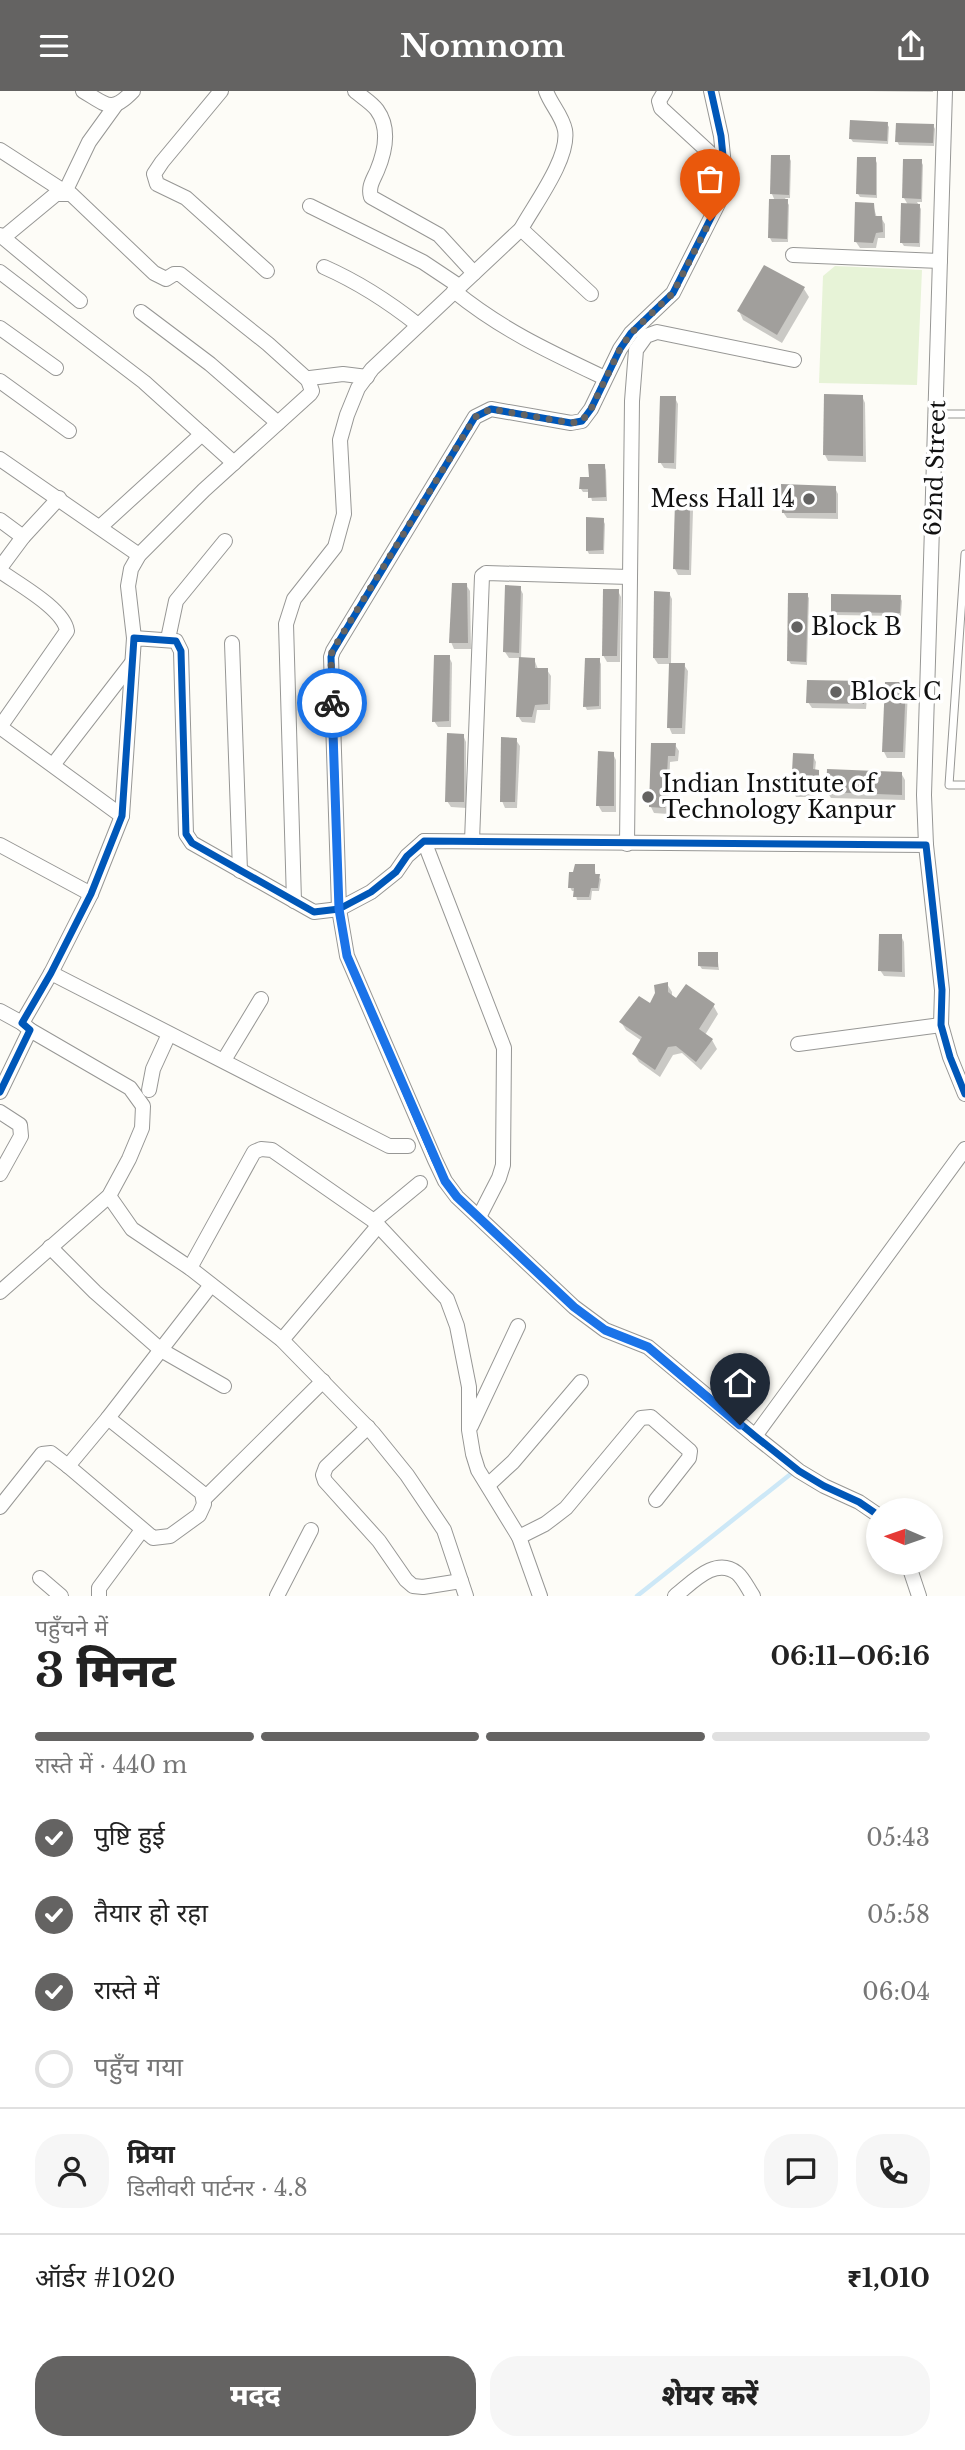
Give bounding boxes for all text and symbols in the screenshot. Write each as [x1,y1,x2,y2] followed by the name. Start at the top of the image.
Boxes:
[400,26,565,66] text: Nomnom
[35,27,73,65] icon: menu
[892,27,930,65] icon: share
[680,149,740,221] pin
[691,160,729,198] icon: bag
[919,399,951,537] street label: 62nd Street
[651,485,795,513] place label: Mess Hall 14
[801,491,817,507] marker: Mess Hall 14
[811,613,902,641] place label: Block B
[789,619,805,635] marker: Block B
[297,668,367,738] courier
[850,678,941,706] place label: Block C
[313,684,351,722] icon: bike
[828,684,844,700] marker: Block C
[662,770,896,824] place label: Indian Institute of Technology Kanpur
[640,789,656,805] marker: Indian Institute of Technology Kanpur
[710,1353,770,1425] pin
[721,1364,759,1402] icon: home
[866,1498,943,1575] north arrow
[866,1498,943,1575] map controls
[35,1614,108,1642] text: पहुँचने में
[770,1640,930,1672] text: 06:11–06:16
[35,1642,176,1699] text: 3 मिनट
[35,1751,187,1779] text: रास्ते में · 440 m
[35,1819,73,1857] icon: check
[94,1820,165,1852] text: पुष्टि हुई
[866,1824,930,1852] text: 05:43
[35,1896,73,1934] icon: check
[94,1897,208,1929] text: तैयार हो रहा
[867,1901,930,1929] text: 05:58
[35,1973,73,2011] icon: check
[94,1974,159,2006] text: रास्ते में
[862,1978,930,2006] text: 06:04
[94,2051,183,2083] text: पहुँच गया
[35,2134,109,2208] button: person
[764,2134,838,2208] button: chat
[856,2134,930,2208] button: phone
[127,2138,175,2170] text: प्रिया
[127,2174,308,2202] text: डिलीवरी पार्टनर · 4.8
[35,2262,176,2294] text: ऑर्डर #1020
[847,2262,930,2294] text: ₹1,010
[35,2356,476,2436] button: मदद
[490,2356,930,2436] button: शेयर करें

